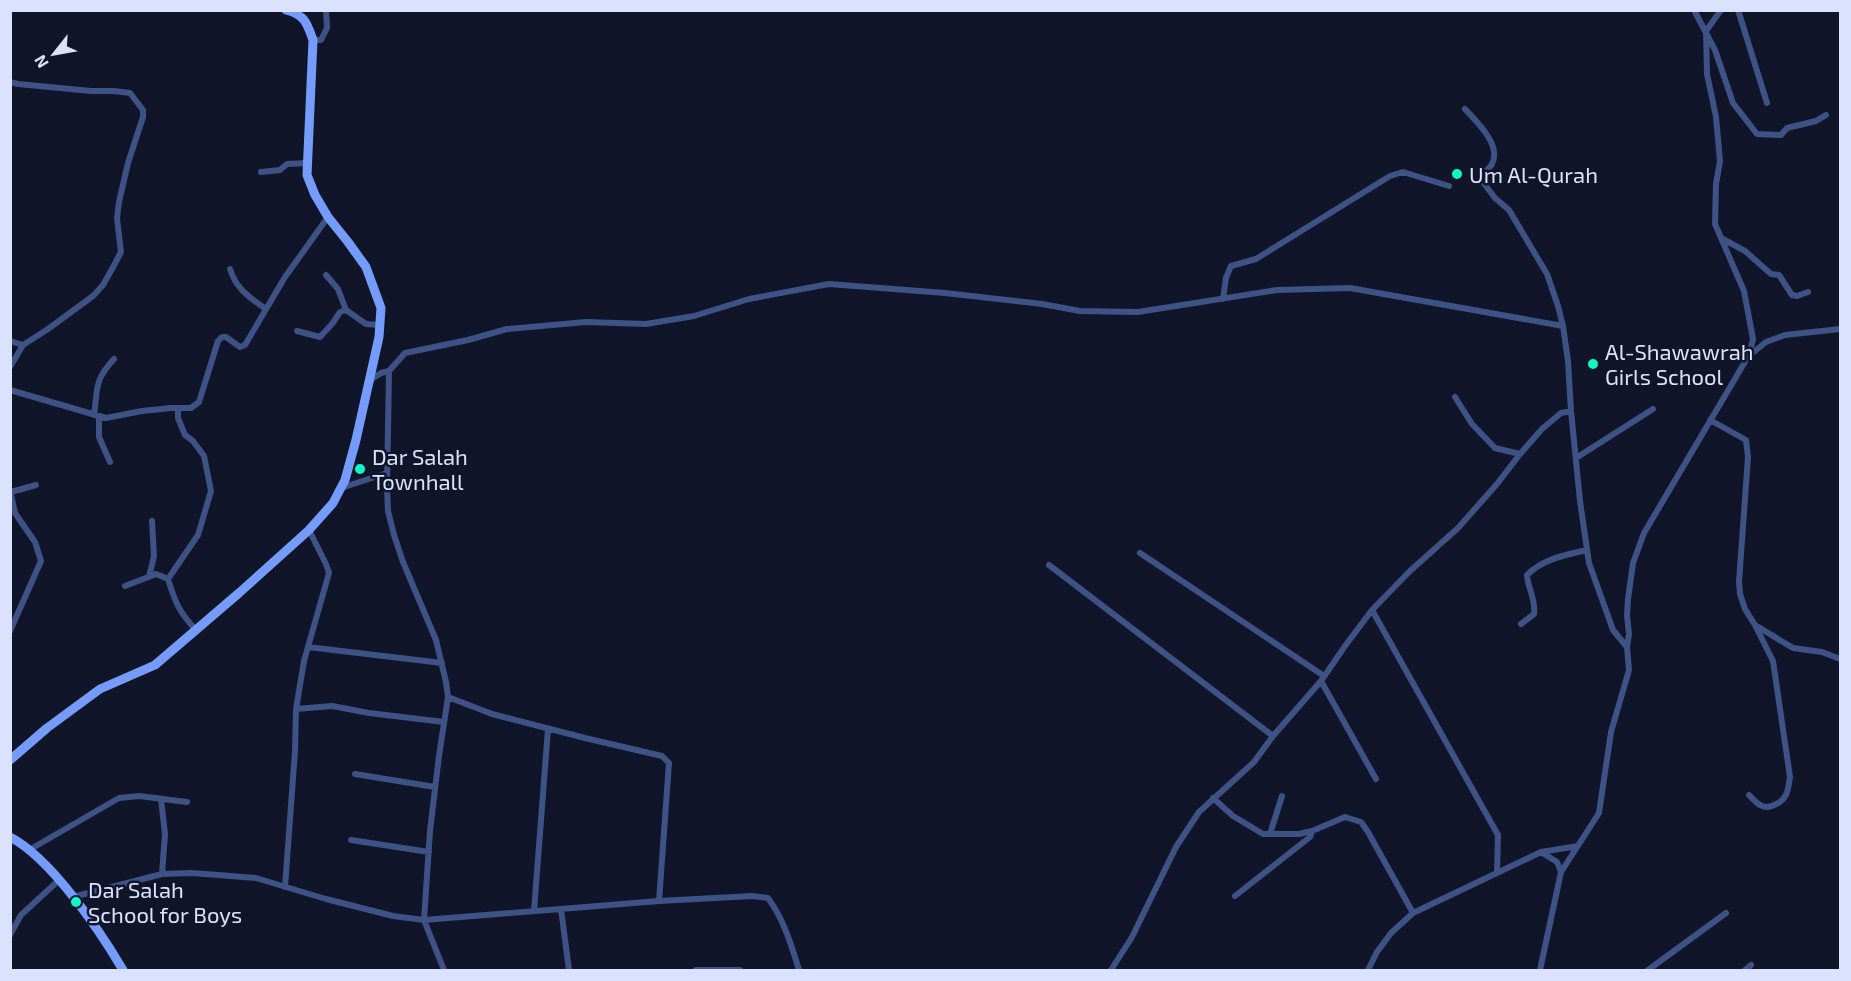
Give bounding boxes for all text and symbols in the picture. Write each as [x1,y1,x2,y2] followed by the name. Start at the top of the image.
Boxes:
[24,24,84,84] north arrow
[30,52,52,72] text: N
[1469,161,1598,188] place label: Um Al-Qurah
[1450,167,1464,181] marker: Um Al-Qurah
[1605,338,1754,389] place label: Al-Shawawrah Girls School
[1586,357,1600,371] marker: Al-Shawawrah Girls School
[372,443,468,494] place label: Dar Salah Townhall
[353,462,367,476] marker: Dar Salah Townhall
[88,876,242,927] place label: Dar Salah School for Boys
[69,895,83,909] marker: Dar Salah School for Boys

